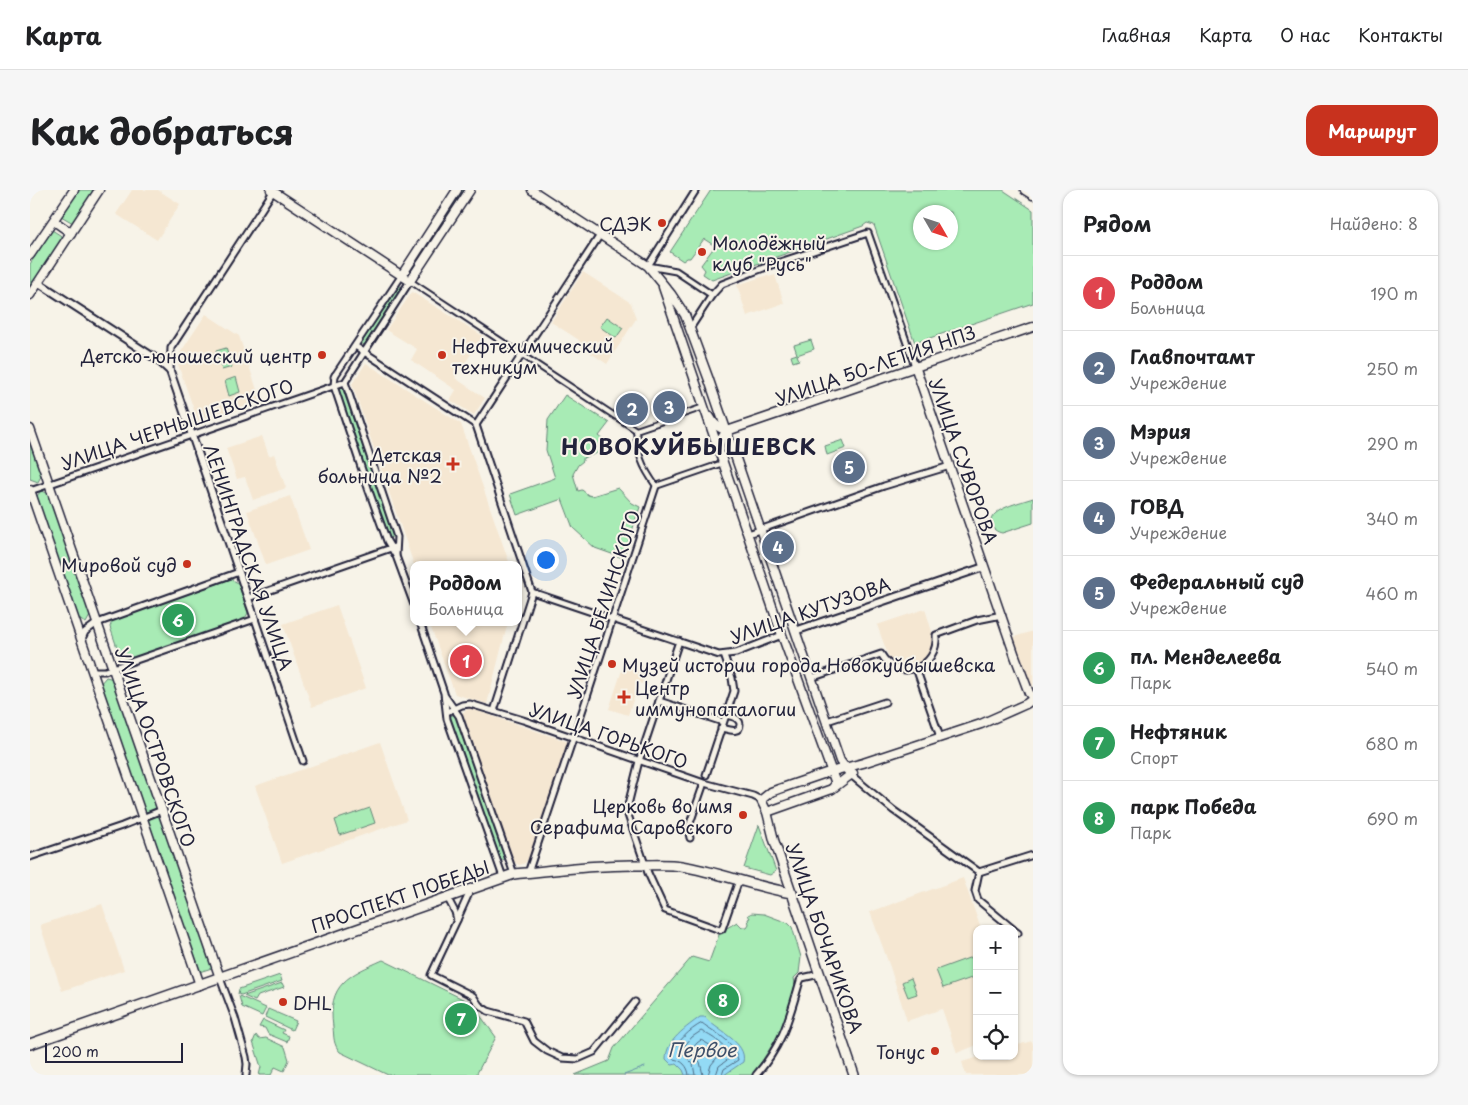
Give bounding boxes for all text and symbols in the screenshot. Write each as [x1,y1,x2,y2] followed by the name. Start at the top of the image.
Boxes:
[25,17,102,53] text: Карта
[1102,21,1171,48] text: Главная
[1199,21,1252,48] text: Карта
[1280,21,1330,48] text: О нас
[1358,21,1443,48] text: Контакты
[30,104,294,157] text: Как добраться
[1306,105,1438,156] button: Маршрут
[913,205,958,250] north arrow
[1083,207,1151,239] text: Рядом
[599,210,652,237] place label: СДЭК
[1330,211,1418,235] text: Найдено: 8
[656,217,668,229] marker: СДЭК
[712,229,826,277] place label: Молодёжный клуб "Русь"
[696,246,708,258] marker: Молодёжный клуб "Русь"
[1130,267,1203,295] text: Роддом
[1095,281,1103,305] text: 1
[1370,281,1418,305] text: 190 m
[1130,295,1205,319] text: Больница
[771,318,979,412] street label: УЛИЦА 50-ЛЕТИЯ НПЗ
[452,332,613,380] place label: Нефтехимический техникум
[80,342,312,369] place label: Детско-юношеский центр
[1130,342,1255,370] text: Главпочтамт
[316,349,328,361] marker: Детско-юношеский центр
[436,349,448,361] marker: Нефтехимический техникум
[1093,356,1105,380] text: 2
[1367,356,1418,380] text: 250 m
[1130,370,1227,394] text: Учреждение
[57,372,297,476] street label: УЛИЦА ЧЕРНЫШЕВСКОГО
[923,374,1005,548] street label: УЛИЦА СУВОРОВА
[653,388,685,426] pin: 3
[616,390,648,428] pin: 2
[1130,417,1191,445] text: Мэрия
[561,429,817,462] district label: НОВОКУЙБЫШЕВСК
[1094,431,1104,455] text: 3
[1367,431,1418,455] text: 290 m
[198,440,301,674] street label: ЛЕНИНГРАДСКАЯ УЛИЦА
[318,441,442,489] place label: Детская больница №2
[1130,445,1227,469] text: Учреждение
[833,448,865,486] pin: 5
[446,457,460,471] marker: Детская больница №2
[1130,492,1184,520] text: ГОВД
[560,506,646,702] street label: УЛИЦА БЕЛИНСКОГО
[1094,506,1104,530] text: 4
[1366,506,1418,530] text: 340 m
[1130,520,1227,544] text: Учреждение
[762,528,794,566] pin: 4
[533,547,559,573] your location
[61,551,177,578] place label: Мировой суд
[181,558,193,570] marker: Мировой суд
[410,561,522,626] popup
[1130,567,1304,595] text: Федеральный суд
[428,568,502,596] text: Роддом
[726,570,894,650] street label: УЛИЦА КУТУЗОВА
[1094,581,1104,605] text: 5
[1366,581,1418,605] text: 460 m
[1130,595,1227,619] text: Учреждение
[428,596,504,620] text: Больница
[162,601,194,639] pin: 6
[450,642,482,680] pin: 1
[1130,642,1281,670] text: пл. Менделеева
[109,643,203,851] street label: УЛИЦА ОСТРОВСКОГО
[622,651,996,678] place label: Музей истории города Новокуйбышевска
[1093,656,1105,680] text: 6
[1365,656,1418,680] text: 540 m
[606,658,618,670] marker: Музей истории города Новокуйбышевска
[1130,670,1171,694] text: Парк
[635,674,796,722] place label: Центр иммунопаталогии
[617,690,631,704] marker: Центр иммунопаталогии
[526,695,692,775] street label: УЛИЦА ГОРЬКОГО
[1130,717,1227,745] text: Нефтяник
[1094,731,1104,755] text: 7
[1365,731,1418,755] text: 680 m
[1130,745,1178,769] text: Спорт
[530,792,733,840] place label: Церковь во имя Серафима Саровского
[1130,792,1257,820] text: парк Победa
[1094,806,1104,830] text: 8
[1367,806,1418,830] text: 690 m
[737,809,749,821] marker: Церковь во имя Серафима Саровского
[1130,820,1171,844] text: Парк
[780,839,870,1037] street label: УЛИЦА БОЧАРИКОВА
[307,853,493,939] street label: ПРОСПЕКТ ПОБЕДЫ
[973,925,1018,1060] map controls
[973,925,1018,970] button: +
[973,970,1018,1015] button: −
[707,981,739,1019] pin: 8
[293,989,332,1016] place label: DHL
[277,996,289,1008] marker: DHL
[445,1000,477,1038] pin: 7
[973,1015,1018,1060] button: locate
[668,1035,737,1063] water label: Первое
[876,1038,925,1065] place label: Тонус
[45,1040,182,1063] scale bar
[52,1041,99,1062] text: 200 m
[929,1045,941,1057] marker: Тонус

